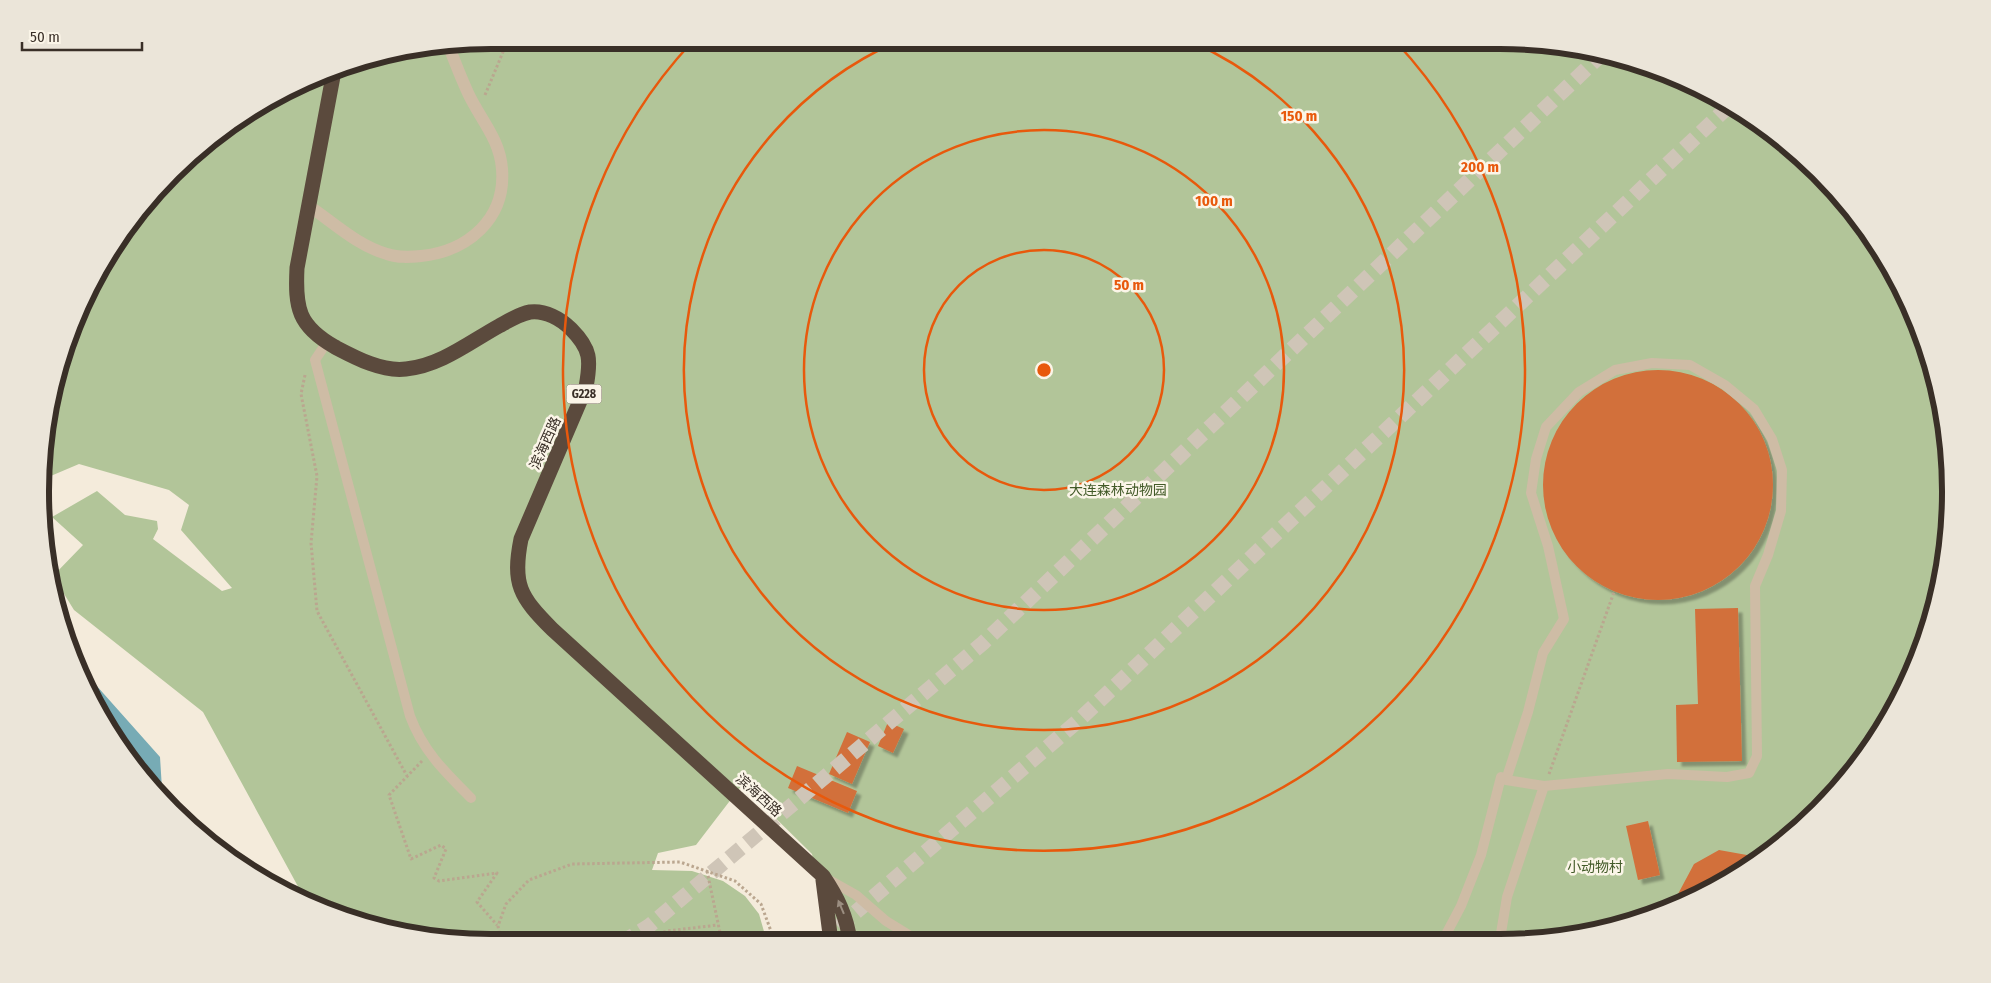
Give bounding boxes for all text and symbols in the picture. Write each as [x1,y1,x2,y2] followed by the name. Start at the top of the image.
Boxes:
[22,20,142,52] scale bar
[30,28,60,46] text: 50 m
[1281,107,1317,125] text: 150 m
[1460,158,1499,176] text: 200 m
[1195,192,1233,210] text: 100 m
[1114,276,1144,294] text: 50 m
[1035,361,1053,379] centre of rings
[566,384,602,404] road number: G228
[526,414,565,472] street label: 滨海西路
[1069,482,1167,499] park label: 大连森林动物园
[732,770,785,820] street label: 滨海西路
[1567,859,1623,876] park label: 小动物村
[837,899,845,914] one-way arrow

